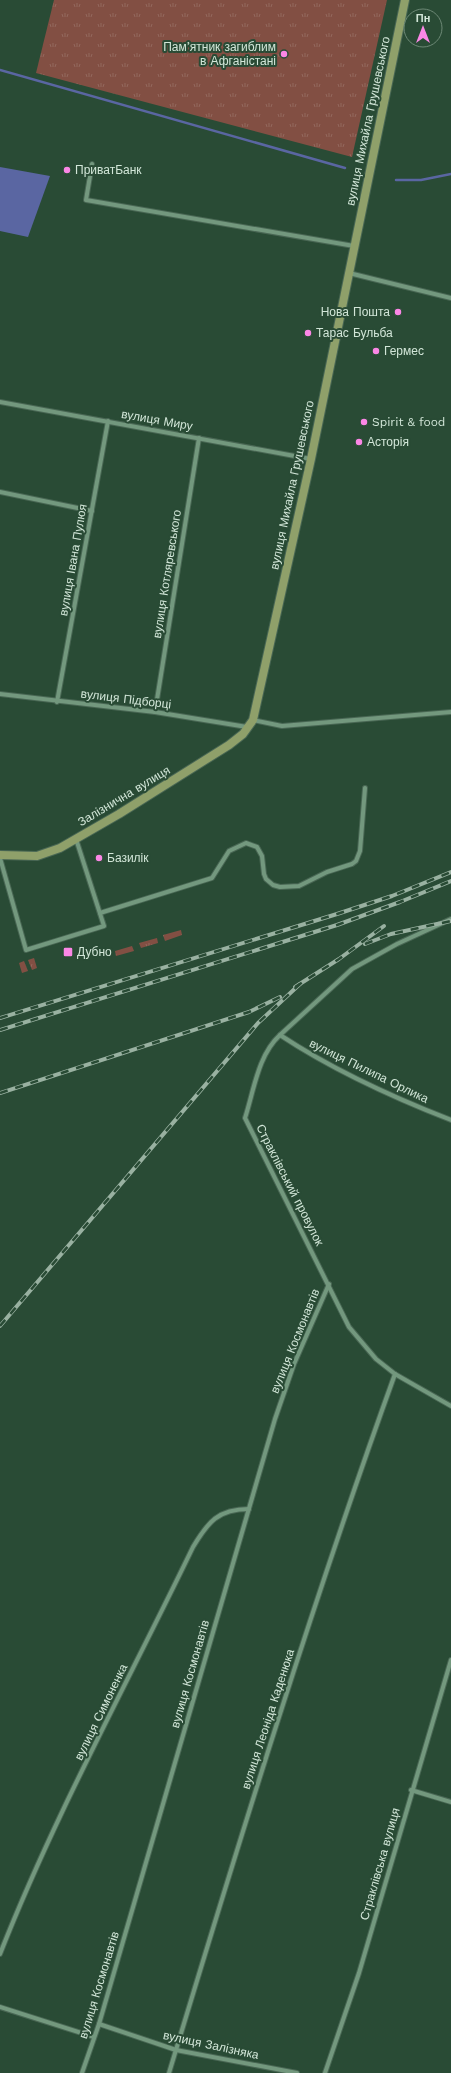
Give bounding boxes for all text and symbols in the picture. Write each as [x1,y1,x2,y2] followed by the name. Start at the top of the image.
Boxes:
[403,8,443,48] north arrow
[416,12,430,25] text: Пн
[343,35,393,207] street label: вулиця Михайла Грушевського
[163,40,276,68] place label: Пам’ятник загиблим в Афганістані
[279,49,289,59] marker: Пам’ятник загиблим в Афганістані
[75,163,142,177] place label: ПриватБанк
[62,165,72,175] marker: ПриватБанк
[321,305,390,319] place label: Нова Пошта
[393,307,403,317] marker: Нова Пошта
[316,326,393,340] place label: Тарас Бульба
[303,328,313,338] marker: Тарас Бульба
[384,344,424,358] place label: Гермес
[371,346,381,356] marker: Гермес
[267,399,317,571] street label: вулиця Михайла Грушевського
[120,407,194,433] street label: вулиця Миру
[372,415,445,429] place label: Spirit & food
[359,417,369,427] marker: Spirit & food
[367,435,409,449] place label: Асторія
[354,437,364,447] marker: Асторія
[56,503,90,617] street label: вулиця Івана Пулюя
[150,508,184,639] street label: вулиця Котляревського
[80,687,172,711] street label: вулиця Підборці
[75,763,173,829] street label: Залізнична вулиця
[107,851,149,865] place label: Базилік
[94,853,104,863] marker: Базилік
[77,945,112,959] place label: Дубно
[62,946,74,958] marker: Дубно
[307,1036,431,1106] street label: вулиця Пилипа Орлика
[253,1122,327,1249] street label: Страклівський провулок
[268,1287,322,1395] street label: вулиця Космонавтів
[168,1618,212,1730] street label: вулиця Космонавтів
[239,1647,297,1791] street label: вулиця Леоніда Каденюка
[72,1661,131,1762] street label: вулиця Симоненка
[357,1806,403,1922] street label: Страклівська вулиця
[76,1930,122,2040] street label: вулиця Космонавтів
[162,2028,260,2062] street label: вулиця Залізняка

